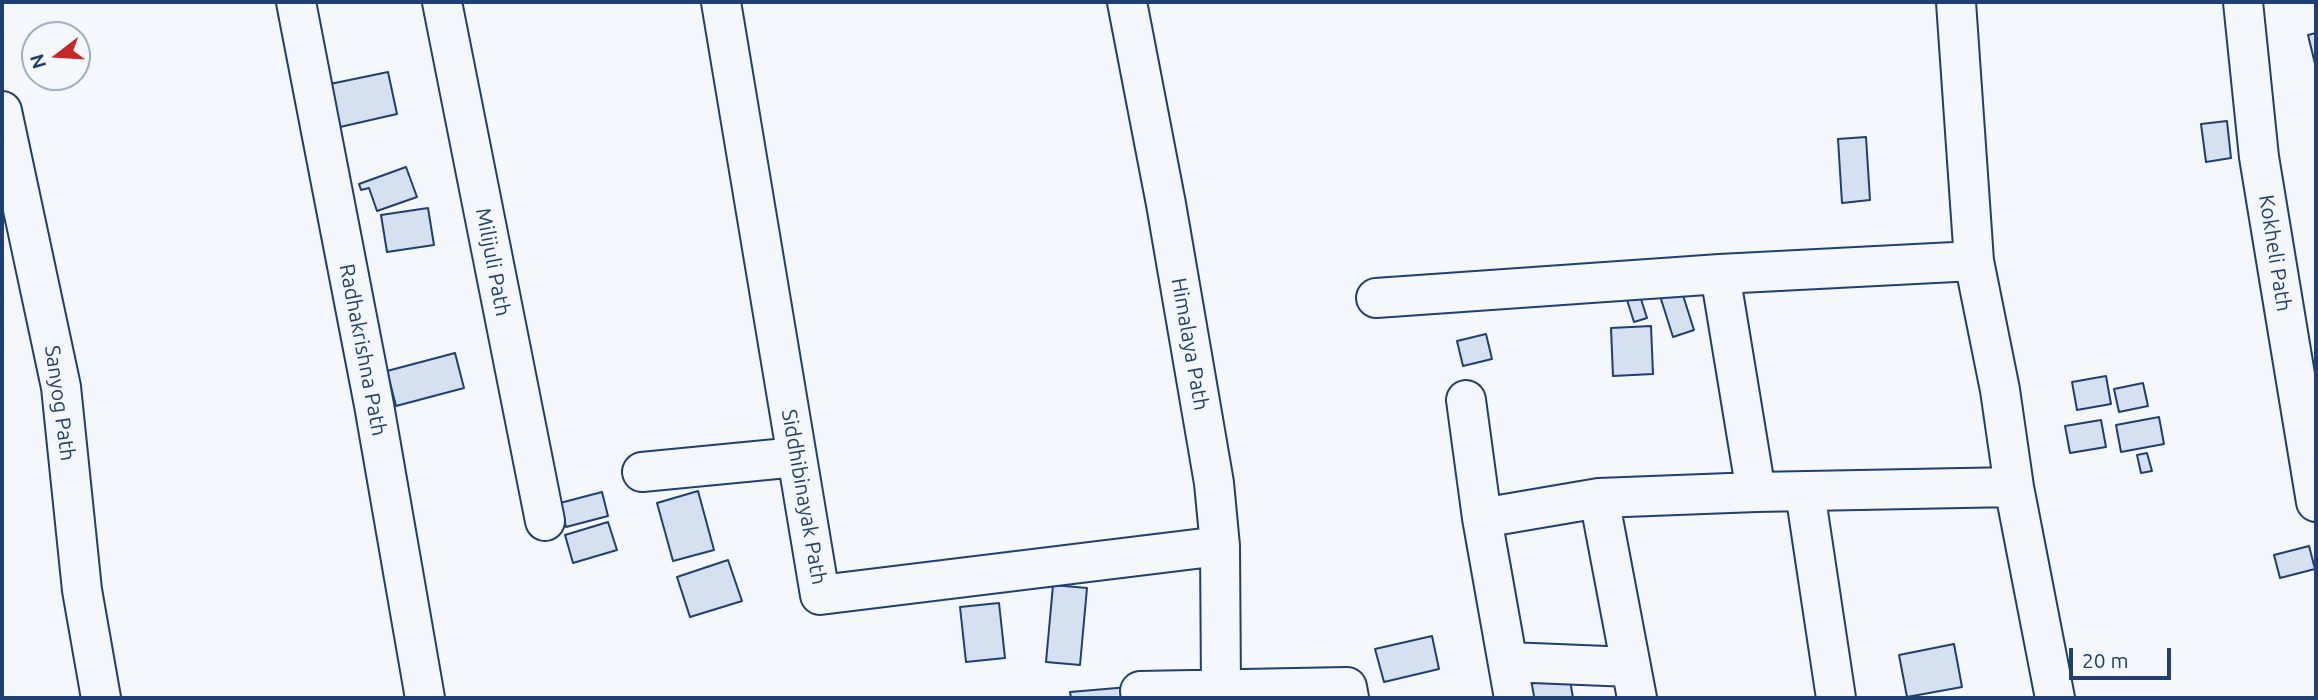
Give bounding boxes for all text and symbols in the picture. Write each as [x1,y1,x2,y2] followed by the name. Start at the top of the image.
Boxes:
[21,21,91,91] north arrow
[25,52,50,72] text: N
[2253,193,2297,313] street label: Kokheli Path
[470,206,516,318] street label: Milijuli Path
[334,262,392,438] street label: Radhakrishna Path
[1166,276,1214,412] street label: Himalaya Path
[39,344,81,462] street label: Sanyog Path
[776,407,832,587] street label: Siddhibinayak Path
[2073,634,2174,678] scale bar
[2082,648,2129,672] text: 20 m

